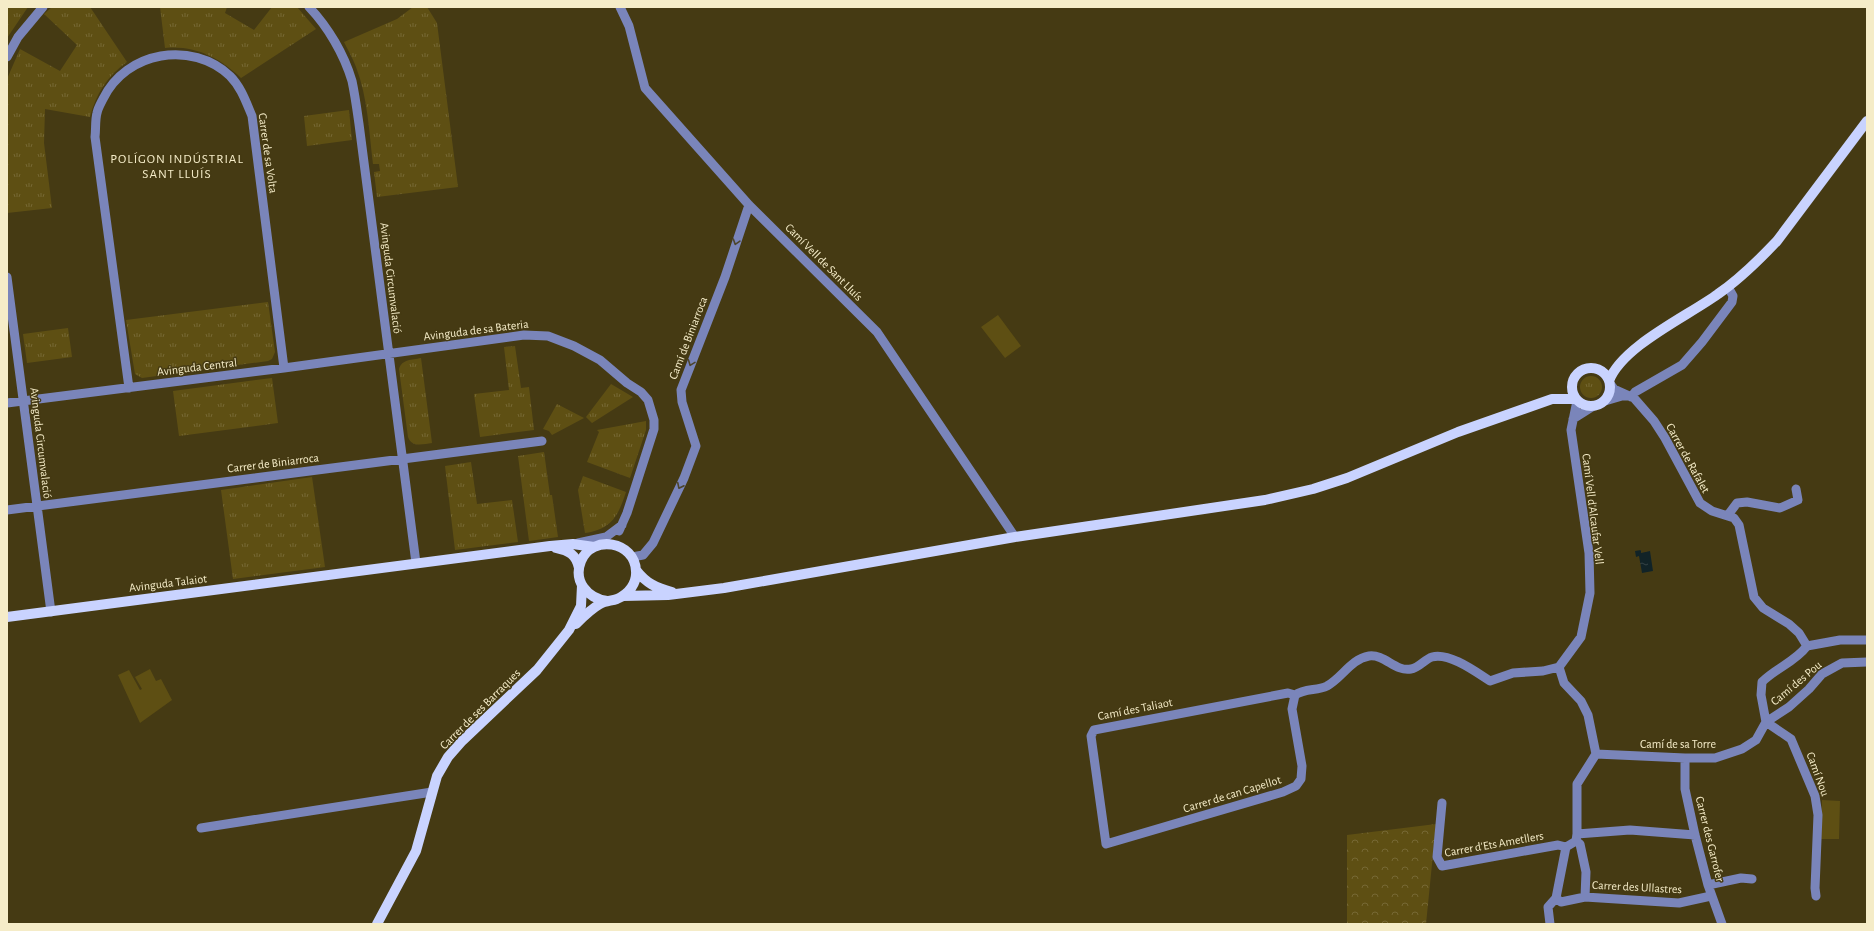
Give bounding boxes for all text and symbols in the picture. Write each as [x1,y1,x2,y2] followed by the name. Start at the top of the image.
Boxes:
[256,112,280,194] street label: Carrer de sa Volta
[110,152,244,181] district label: POLÍGON INDÚSTRIAL SANT LLUÍS
[783,221,865,303] street label: Camí Vell de Sant Lluís
[378,222,404,334] street label: Avinguda Circumvalació
[733,238,741,245] one-way arrow
[667,295,709,381] street label: Camí de Biniarroca
[423,318,530,342] street label: Avinguda de sa Bateria
[156,356,238,378] street label: Avinguda Central
[688,360,696,367] one-way arrow
[28,387,54,499] street label: Avinguda Circumvalació
[1664,421,1712,495] street label: Carrer de Rafalet
[227,451,320,475] street label: Carrer de Biniarroca
[1580,453,1606,565] street label: Camí Vell d'Alcaufar Vell
[677,482,685,490] one-way arrow
[128,572,208,594] street label: Avinguda Talaiot
[1768,658,1824,708] street label: Camí des Pou
[438,667,522,751] street label: Carrer de ses Barraques
[1097,696,1174,722] street label: Camí des Taliaot
[1640,738,1716,750] street label: Camí de sa Torre
[1804,750,1832,798] street label: Camí Nou
[1182,773,1283,815] street label: Carrer de can Capellot
[1694,795,1726,883] street label: Carrer des Garrofer
[1444,829,1544,859] street label: Carrer d'Ets Ametllers
[1592,879,1682,895] street label: Carrer des Ullastres

